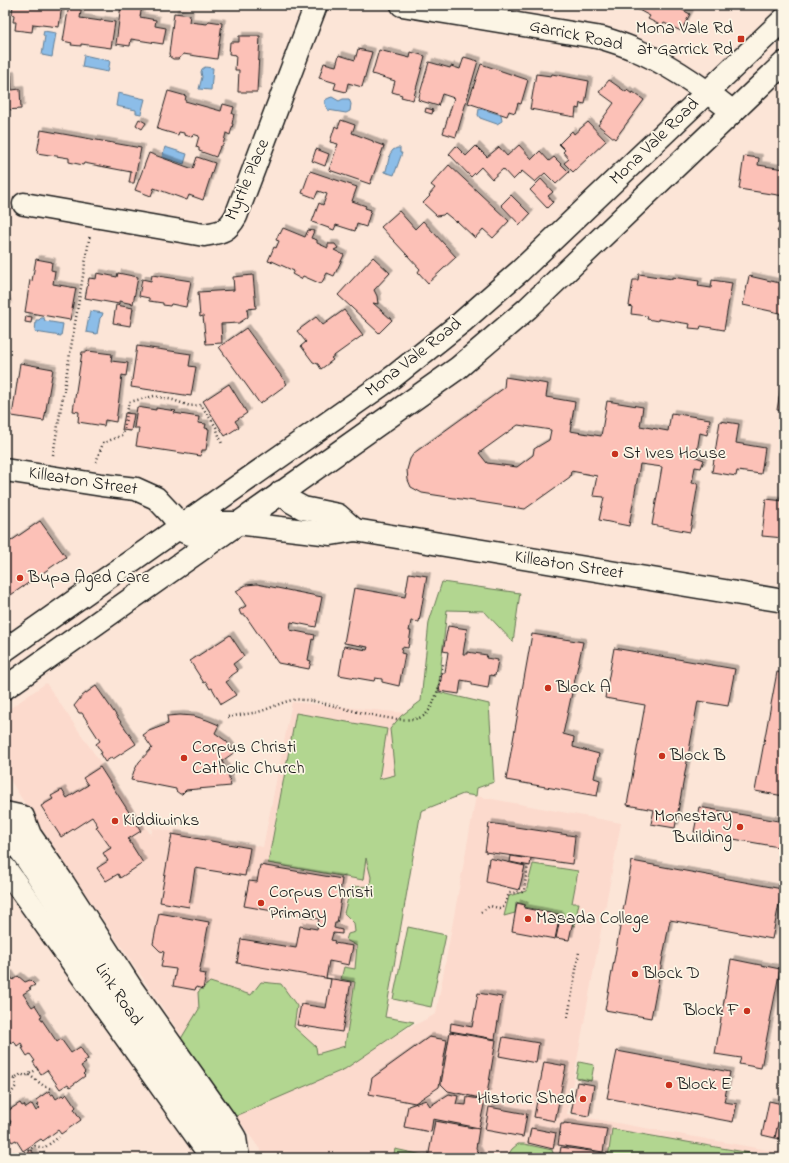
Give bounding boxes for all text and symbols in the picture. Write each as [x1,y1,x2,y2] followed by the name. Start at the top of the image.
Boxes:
[527,13,625,59] street label: Garrick Road
[636,16,733,63] place label: Mona Vale Rd at Garrick Rd
[736,34,746,44] marker: Mona Vale Rd at Garrick Rd
[604,92,706,192] street label: Mona Vale Road
[219,134,277,225] street label: Myrtle Place
[360,312,468,404] street label: Mona Vale Road
[623,441,727,467] place label: St Ives House
[610,449,620,459] marker: St Ives House
[27,461,139,503] street label: Killeaton Street
[513,545,625,587] street label: Killeaton Street
[27,565,150,592] place label: Bupa Aged Care
[15,573,25,583] marker: Bupa Aged Care
[555,675,611,701] place label: Block A
[543,683,553,693] marker: Block A
[192,735,305,782] place label: Corpus Christi Catholic Church
[669,743,726,769] place label: Block B
[657,751,667,761] marker: Block B
[179,753,189,763] marker: Corpus Christi Catholic Church
[654,804,732,852] place label: Monestary Building
[123,808,199,834] place label: Kiddiwinks
[110,816,120,826] marker: Kiddiwinks
[735,822,745,832] marker: Monestary Building
[269,880,373,927] place label: Corpus Christi Primary
[256,898,266,908] marker: Corpus Christi Primary
[536,906,650,933] place label: Masada College
[523,914,533,924] marker: Masada College
[88,959,148,1031] street label: Link Road
[642,961,700,987] place label: Block D
[630,969,640,979] marker: Block D
[683,998,739,1024] place label: Block F
[742,1006,752,1016] marker: Block F
[676,1072,732,1098] place label: Block E
[664,1080,674,1090] marker: Block E
[477,1086,575,1112] place label: Historic Shed
[578,1094,588,1104] marker: Historic Shed

